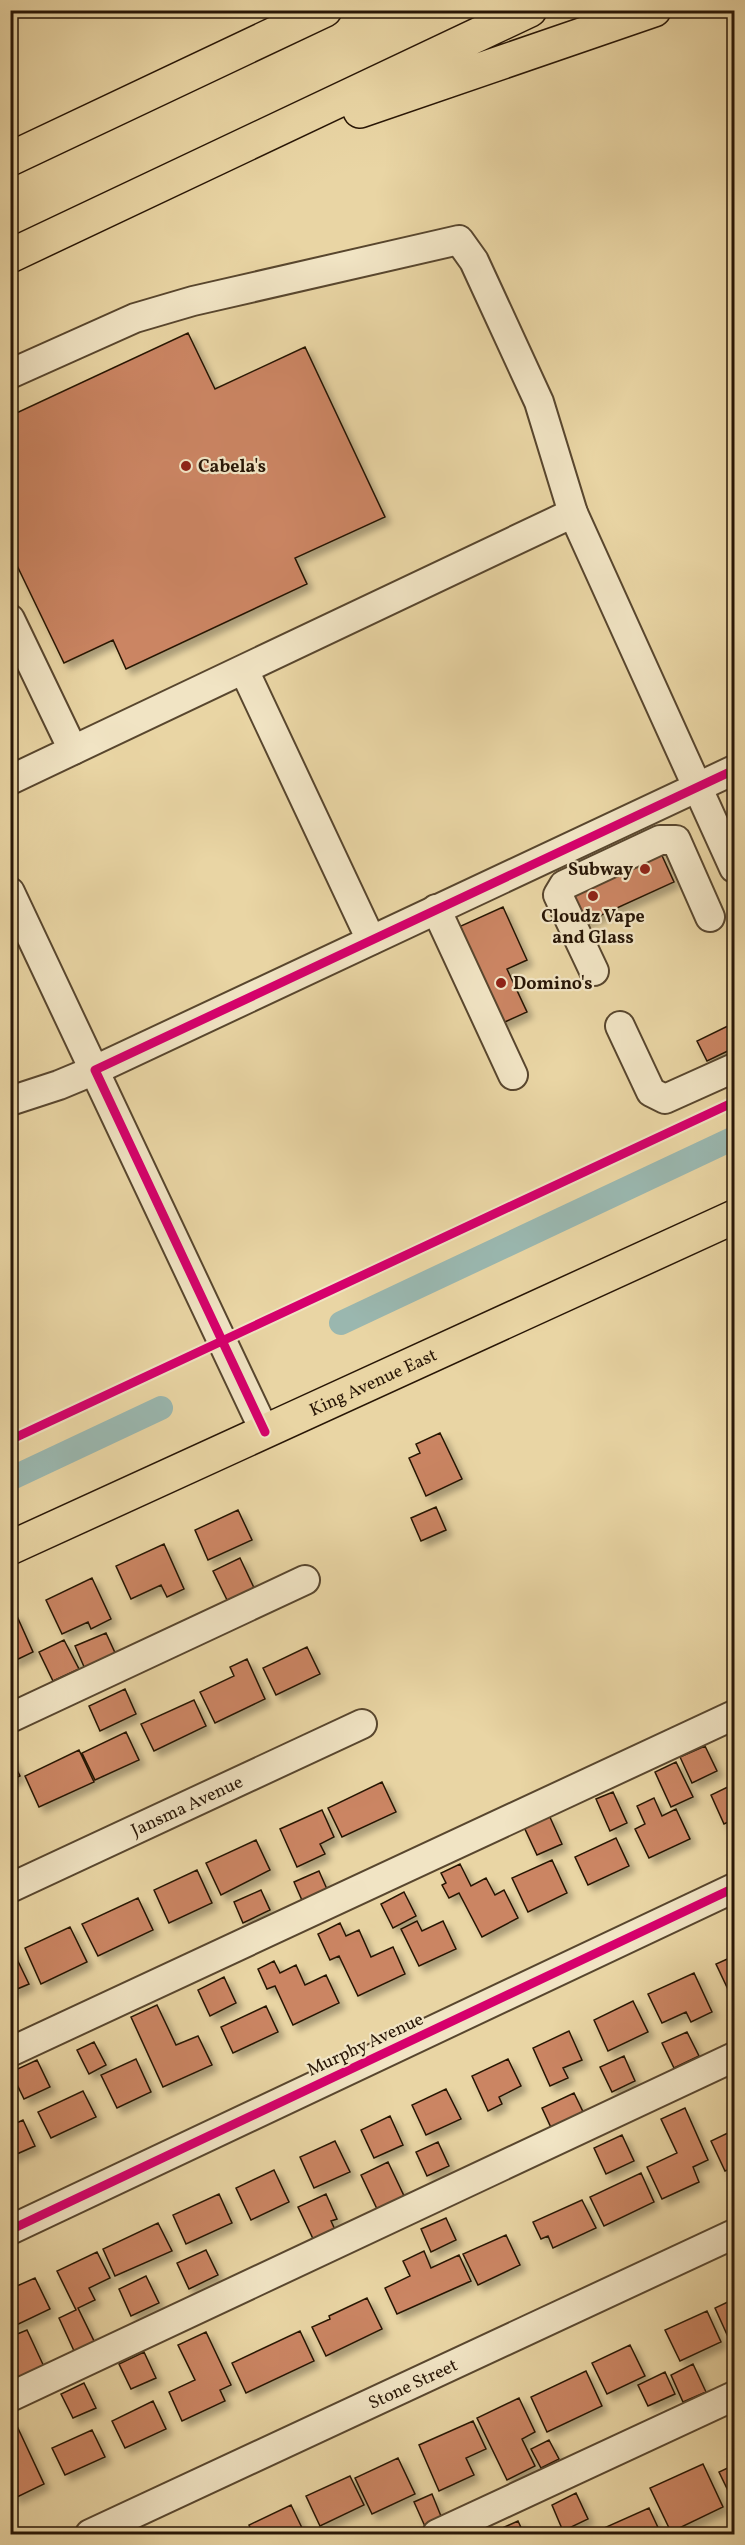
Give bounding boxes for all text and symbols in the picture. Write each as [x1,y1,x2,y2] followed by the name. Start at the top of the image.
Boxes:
[198,455,266,480] place label: Cabela's
[179,459,193,473] marker: Cabela's
[568,858,633,883] place label: Subway
[638,862,652,876] marker: Subway
[586,889,600,903] marker: Cloudz Vape and Glass
[541,905,645,951] place label: Cloudz Vape and Glass
[513,972,593,997] place label: Domino's
[494,976,508,990] marker: Domino's
[306,1343,441,1423] street label: King Avenue East
[127,1770,247,1844] street label: Jansma Avenue
[303,2007,428,2083] street label: Murphy Avenue
[365,2353,462,2417] street label: Stone Street

